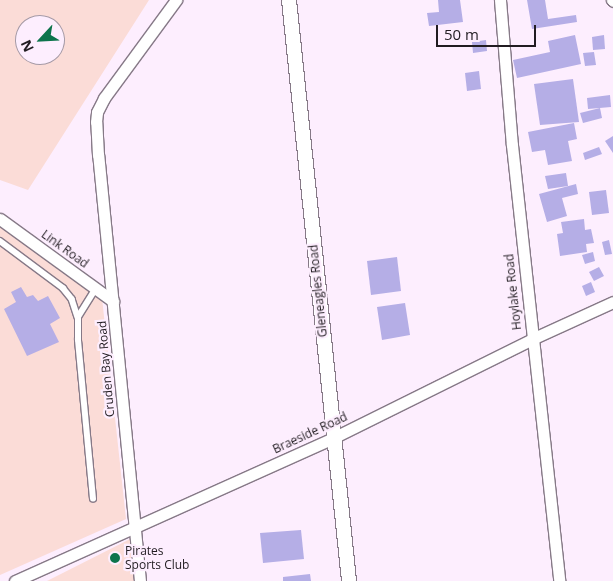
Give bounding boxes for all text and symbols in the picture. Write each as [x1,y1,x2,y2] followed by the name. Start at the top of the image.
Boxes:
[15,15,65,65] north arrow
[438,15,538,47] scale bar
[444,24,479,44] text: 50 m
[16,37,38,55] text: N
[39,227,91,271] street label: Link Road
[306,244,330,338] street label: Gleneagles Road
[502,253,524,331] street label: Hoylake Road
[95,320,117,418] street label: Cruden Bay Road
[270,409,350,457] street label: Braeside Road
[125,544,189,572] place label: Pirates Sports Club
[109,552,121,564] marker: Pirates Sports Club

